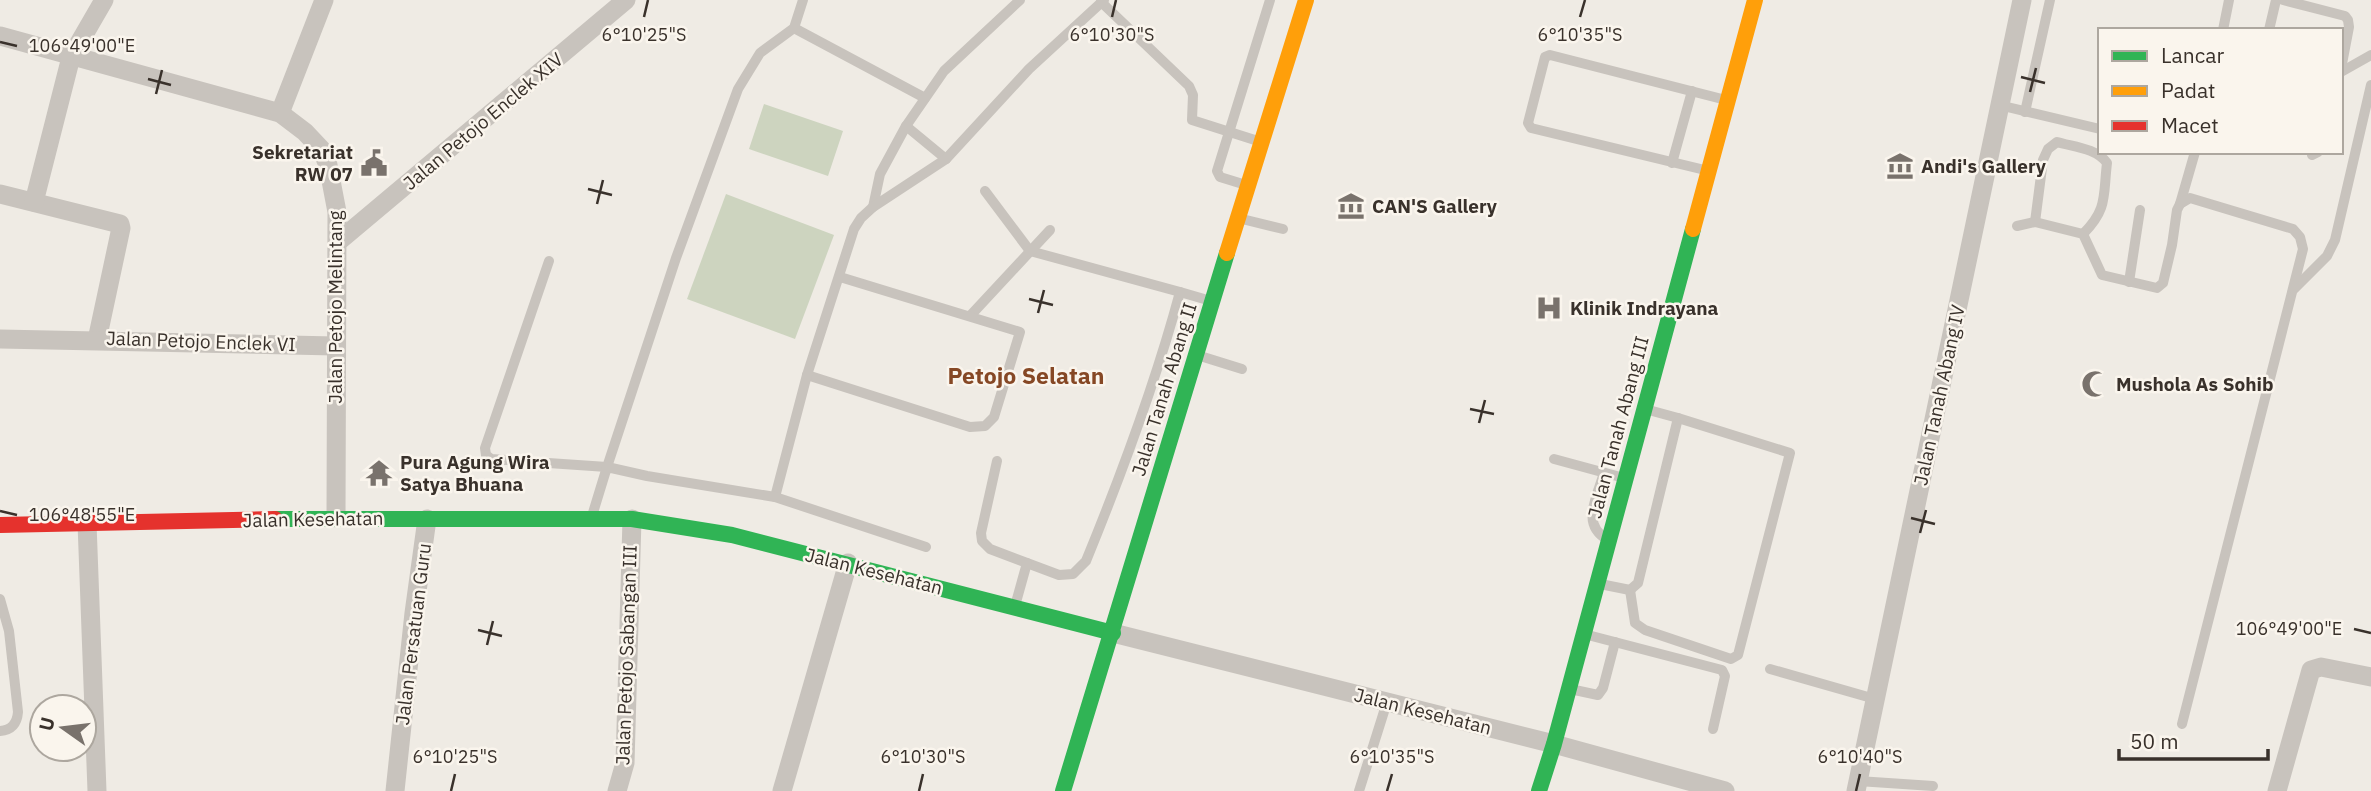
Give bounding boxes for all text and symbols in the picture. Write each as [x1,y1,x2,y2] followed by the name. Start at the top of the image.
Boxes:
[602,23,686,46] text: 6°10'25"S
[1070,23,1154,46] text: 6°10'30"S
[1538,23,1622,46] text: 6°10'35"S
[2098,28,2343,154] legend
[29,34,135,57] text: 106°49'00"E
[2161,41,2224,69] text: Lancar
[398,47,568,195] street label: Jalan Petojo Enclek XIV
[2161,76,2216,104] text: Padat
[2161,111,2219,139] text: Macet
[252,140,353,186] place label: Sekretariat RW 07
[359,148,389,178] public building icon: Sekretariat RW 07
[1885,151,1915,181] museum icon: Andi's Gallery
[1921,154,2047,178] place label: Andi's Gallery
[1336,191,1366,221] museum icon: CAN'S Gallery
[1372,194,1498,218] place label: CAN'S Gallery
[323,210,347,404] street label: Jalan Petojo Melintang
[1534,293,1564,323] hospital icon: Klinik Indrayana
[1570,296,1719,320] place label: Klinik Indrayana
[1126,299,1202,479] street label: Jalan Tanah Abang II
[1908,302,1970,488] street label: Jalan Tanah Abang IV
[106,326,296,356] street label: Jalan Petojo Enclek VI
[1582,333,1654,521] street label: Jalan Tanah Abang III
[947,360,1105,390] district label: Petojo Selatan
[2080,369,2110,399] mosque icon: Mushola As Sohib
[2116,372,2274,396] place label: Mushola As Sohib
[400,450,550,496] place label: Pura Agung Wira Satya Bhuana
[364,458,394,488] temple icon: Pura Agung Wira Satya Bhuana
[29,503,135,526] text: 106°48'55"E
[242,506,384,532] street label: Jalan Kesehatan
[390,542,436,726] street label: Jalan Persatuan Guru
[803,542,945,600] street label: Jalan Kesehatan
[610,544,642,766] street label: Jalan Petojo Sabangan III
[2236,617,2342,640] text: 106°49'00"E
[1352,682,1494,740] street label: Jalan Kesehatan
[28,693,98,763] north arrow
[33,715,60,733] text: U
[2119,718,2268,762] scale bar
[2130,727,2179,755] text: 50 m
[413,745,497,768] text: 6°10'25"S
[881,745,965,768] text: 6°10'30"S
[1350,745,1434,768] text: 6°10'35"S
[1818,745,1902,768] text: 6°10'40"S

